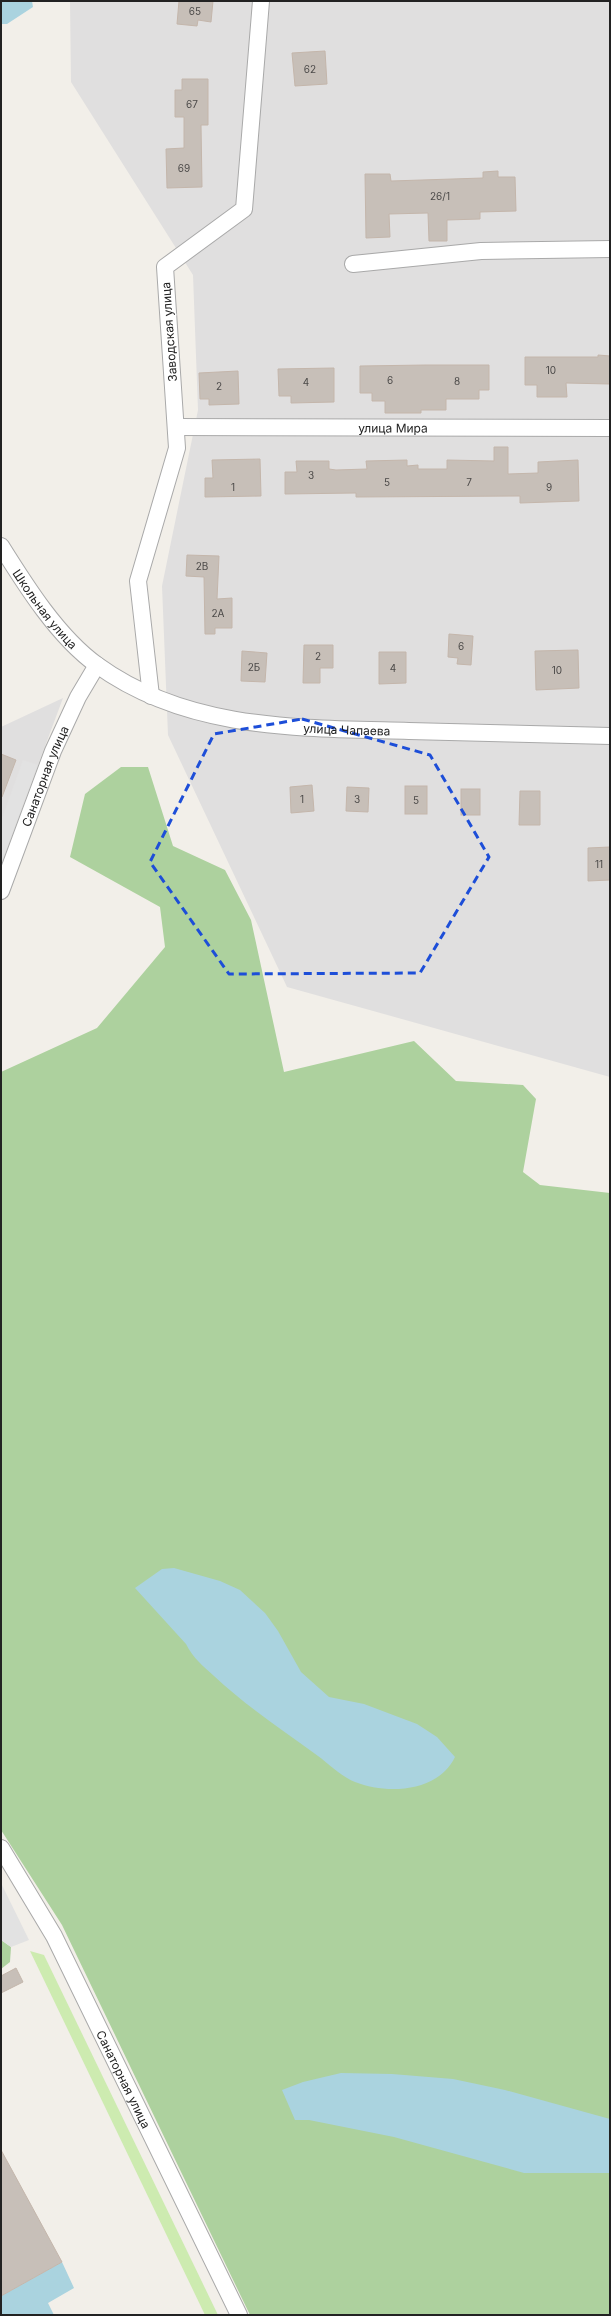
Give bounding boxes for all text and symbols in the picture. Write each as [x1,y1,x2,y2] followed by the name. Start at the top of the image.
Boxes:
[189,5,201,17] house number: 65
[304,63,316,75] house number: 62
[186,98,198,110] house number: 67
[178,162,190,174] house number: 69
[430,190,450,202] house number: 26/1
[158,282,180,382] street label: Заводская улица
[546,364,556,376] house number: 10
[387,374,393,386] house number: 6
[454,375,460,387] house number: 8
[303,376,309,388] house number: 4
[216,380,222,392] house number: 2
[358,420,428,435] street label: улица Мира
[308,469,314,481] house number: 3
[384,476,390,488] house number: 5
[466,476,472,488] house number: 7
[231,481,235,493] house number: 1
[546,481,552,493] house number: 9
[196,560,208,572] house number: 2В
[10,566,81,652] street label: Школьная улица
[212,607,225,619] house number: 2А
[458,640,464,652] house number: 6
[315,650,321,662] house number: 2
[248,661,260,673] house number: 2Б
[390,662,396,674] house number: 4
[552,664,562,676] house number: 10
[303,720,391,738] street label: улица Чапаева
[18,723,71,829] street label: Санаторная улица
[300,793,304,805] house number: 1
[354,793,360,805] house number: 3
[413,794,419,806] house number: 5
[595,858,603,870] house number: 11
[94,2028,154,2131] street label: Санаторная улица

